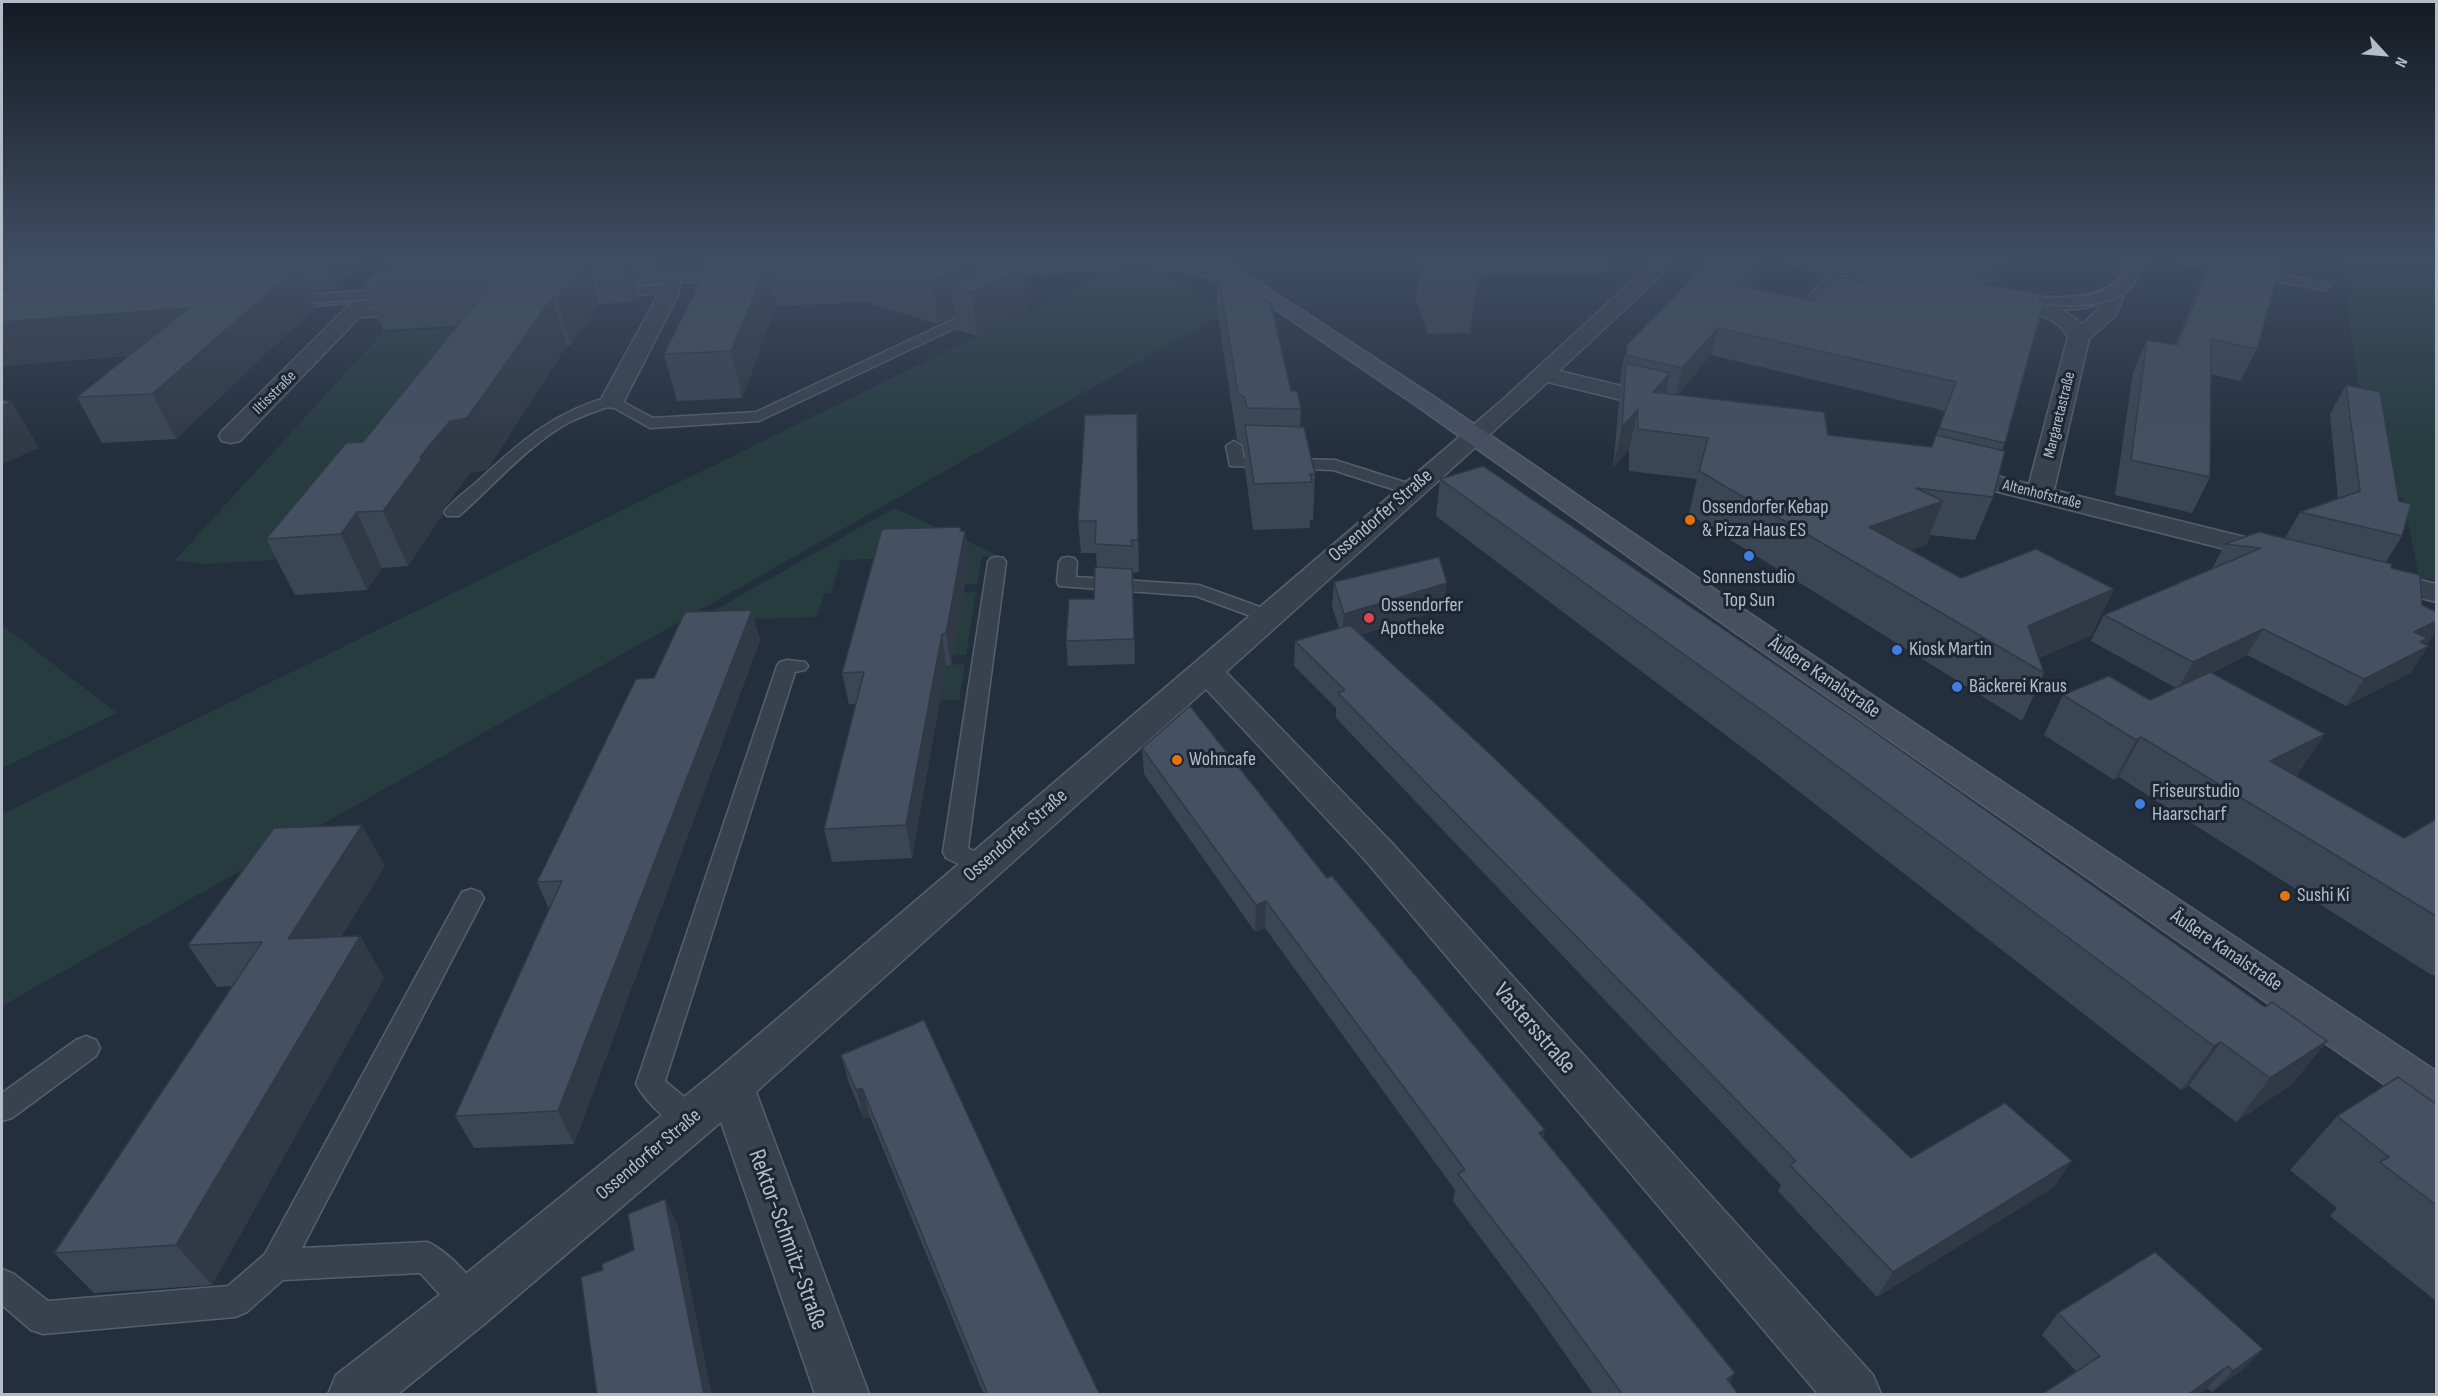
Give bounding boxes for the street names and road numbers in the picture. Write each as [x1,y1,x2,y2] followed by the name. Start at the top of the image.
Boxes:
[249,367,301,419] street label: Iltisstraße
[2040,370,2080,460] street label: Margaretastraße
[1324,464,1438,568] street label: Ossendorfer Straße
[2001,476,2083,514] street label: Altenhofstraße
[1764,632,1884,724] street label: Äußere Kanalstraße
[959,784,1073,888] street label: Ossendorfer Straße
[2166,905,2286,997] street label: Äußere Kanalstraße
[1487,978,1581,1080] street label: Vastersstraße
[592,1104,706,1206] street label: Ossendorfer Straße
[741,1146,833,1334] street label: Rektor-Schmitz-Straße

